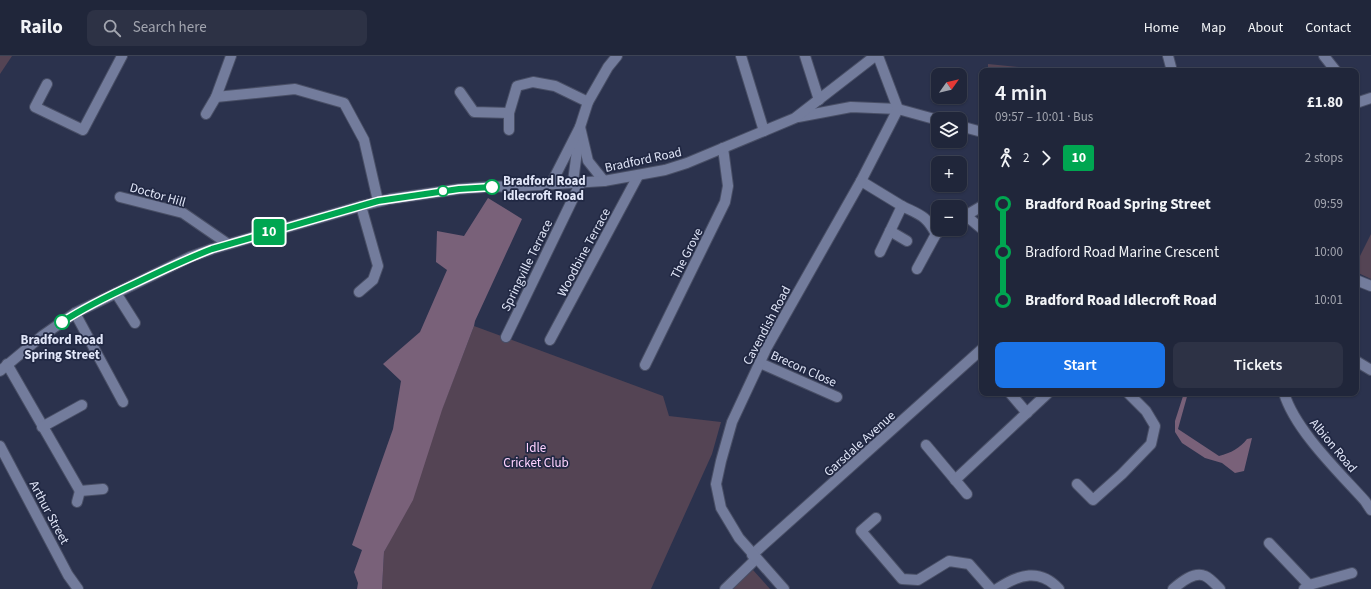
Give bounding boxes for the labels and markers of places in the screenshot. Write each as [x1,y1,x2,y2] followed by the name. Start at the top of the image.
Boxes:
[503,172,586,205] place label: Bradford Road Idlecroft Road
[484,179,500,195] marker: Bradford Road Idlecroft Road
[437,185,449,197] unlabelled marker
[54,314,70,330] marker: Bradford Road Spring Street
[21,331,103,364] place label: Bradford Road Spring Street

